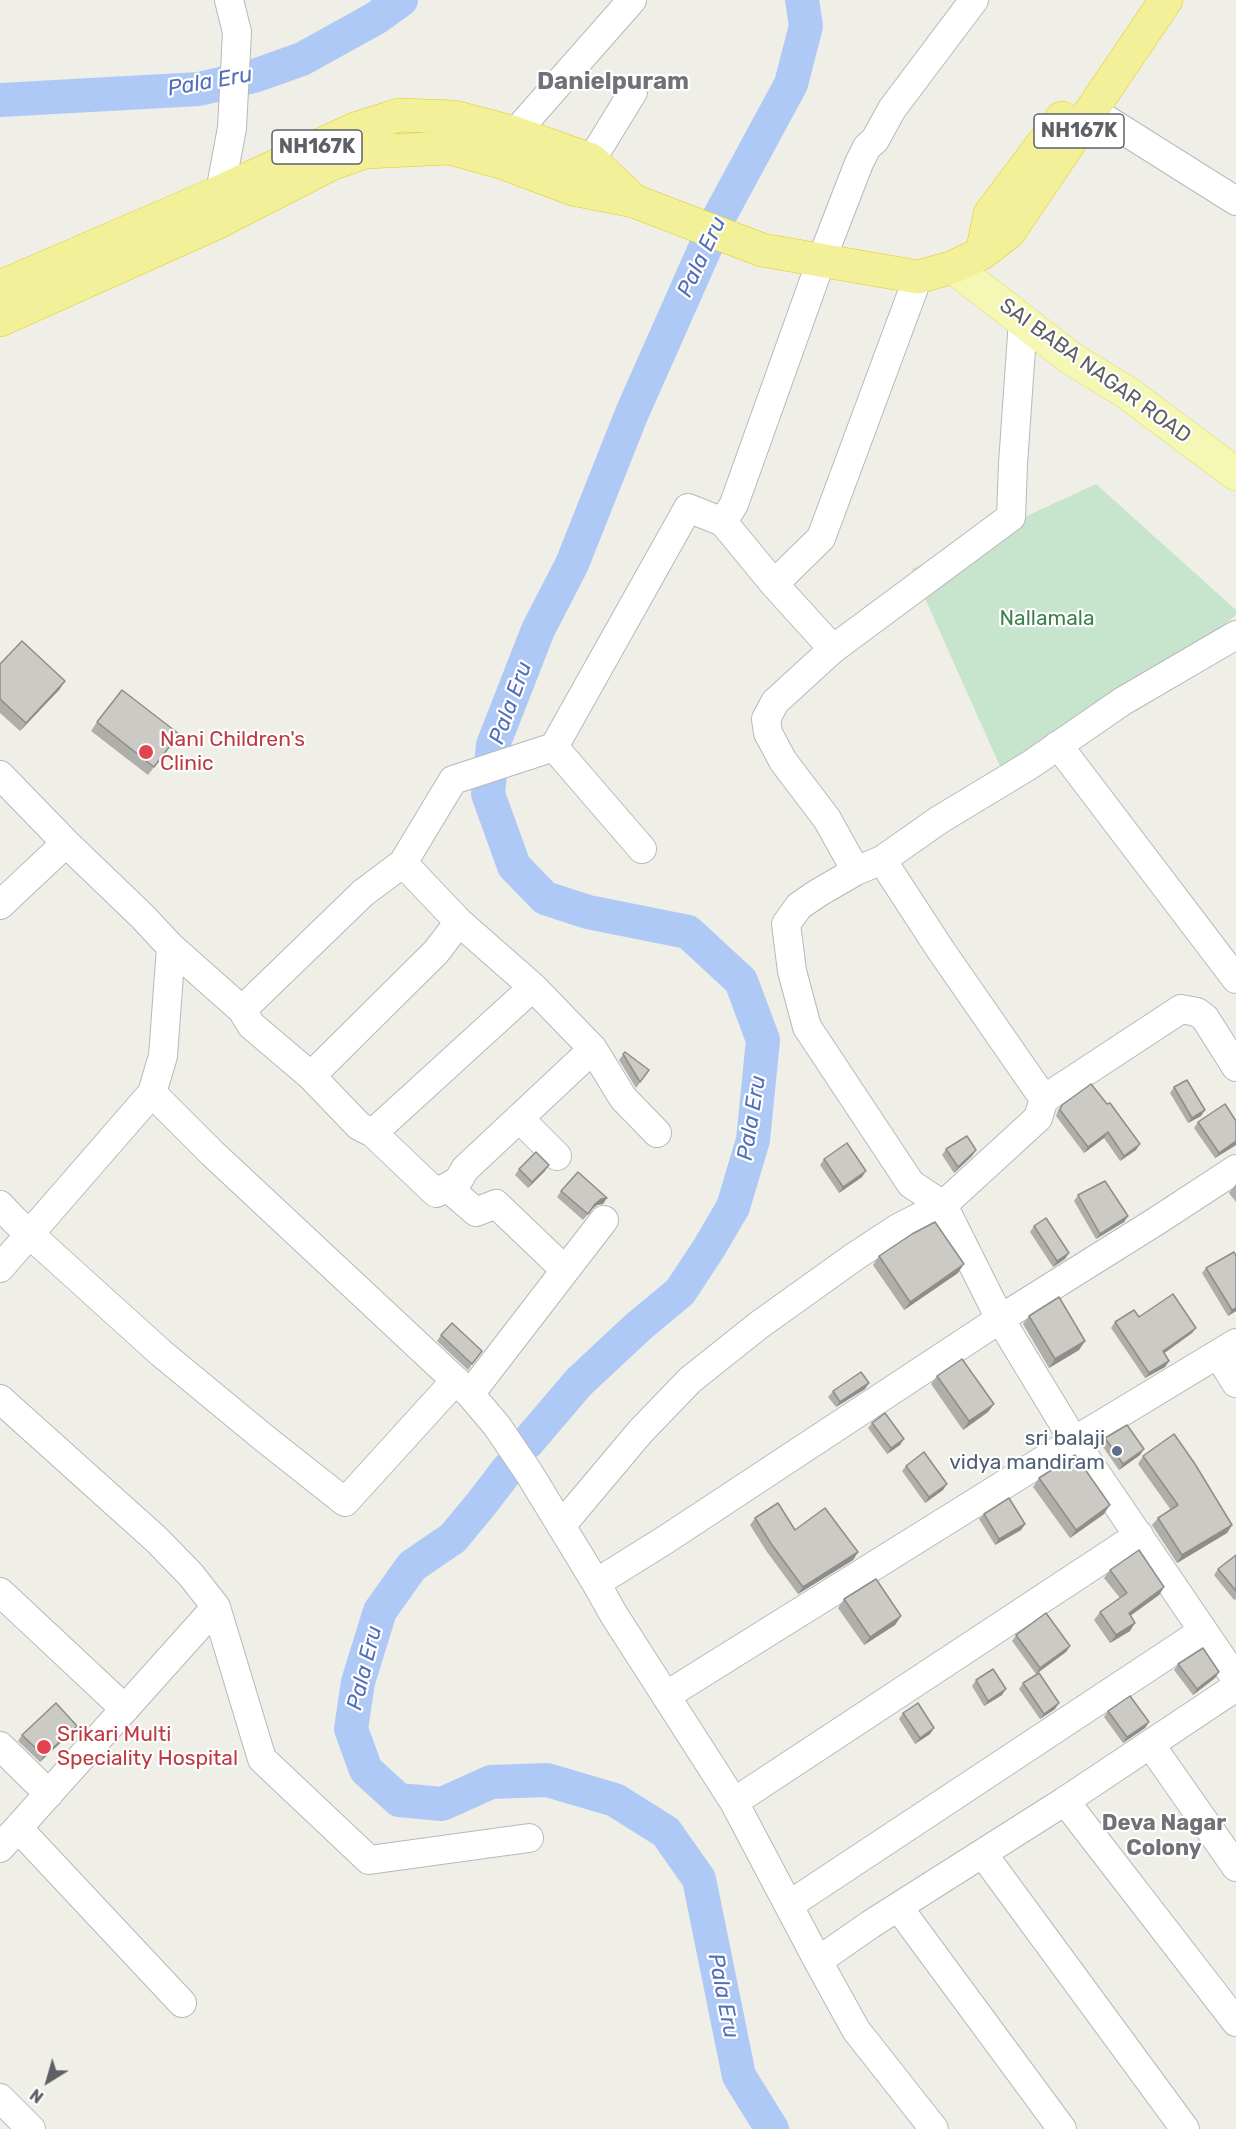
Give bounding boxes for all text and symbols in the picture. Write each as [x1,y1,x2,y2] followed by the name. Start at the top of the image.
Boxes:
[165,62,255,102] water label: Pala Eru
[537,68,689,96] district label: Danielpuram
[1034,114,1124,148] road number: NH167K
[272,130,362,164] road number: NH167K
[672,213,732,301] water label: Pala Eru
[994,293,1196,449] street label: SAI BABA NAGAR ROAD
[1000,606,1094,632] park label: Nallamala
[484,658,538,748] water label: Pala Eru
[160,727,305,777] place label: Nani Children's Clinic
[137,743,155,761] marker: Nani Children's Clinic
[732,1074,772,1162] water label: Pala Eru
[949,1426,1105,1476] place label: sri balaji vidya mandiram
[1110,1444,1124,1458] marker: sri balaji vidya mandiram
[342,1623,388,1713] water label: Pala Eru
[57,1722,238,1772] place label: Srikari Multi Speciality Hospital
[35,1738,53,1756] marker: Srikari Multi Speciality Hospital
[1102,1811,1226,1862] district label: Deva Nagar Colony
[702,1951,744,2041] water label: Pala Eru
[18,2051,78,2111] north arrow
[27,2085,47,2107] text: N

